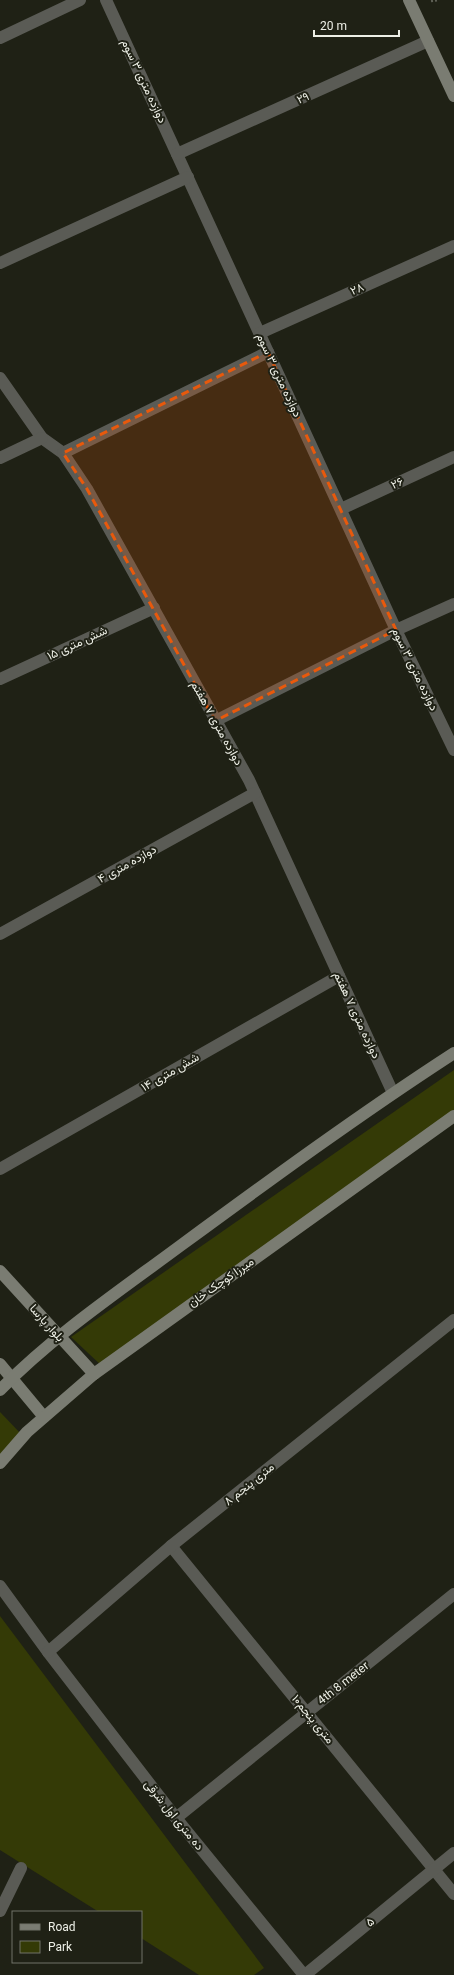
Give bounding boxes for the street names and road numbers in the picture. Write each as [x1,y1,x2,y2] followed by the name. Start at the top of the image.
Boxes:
[118,37,170,126] street label: دوازده متری ۳ سوم
[295,89,311,107] street label: ۲۹
[348,280,366,298] street label: ۲۸
[253,331,305,420] street label: دوازده متری ۳ سوم
[389,474,406,492] street label: ۲۶
[45,623,110,664] street label: شش متری ۱۵
[388,625,441,714] street label: دوازده متری ۳ سوم
[187,678,246,768] street label: دوازده متری ۷ هفتم
[95,842,160,887] street label: دوازده متری ۴
[330,969,383,1061] street label: دوازده متری ۷ هفتم
[139,1050,202,1095] street label: شش متری ۱۴
[185,1254,257,1311] street label: میرزا کوچک خان
[26,1302,67,1345] street label: بلوار پارسا
[221,1460,278,1509] street label: ۸ متری پنجم
[315,1659,371,1707] street label: 4th 8 meter
[288,1692,337,1747] street label: ۱۰متری پنجم
[141,1777,207,1854] street label: ده متری اول شرقی
[363,1914,377,1930] street label: ۵

